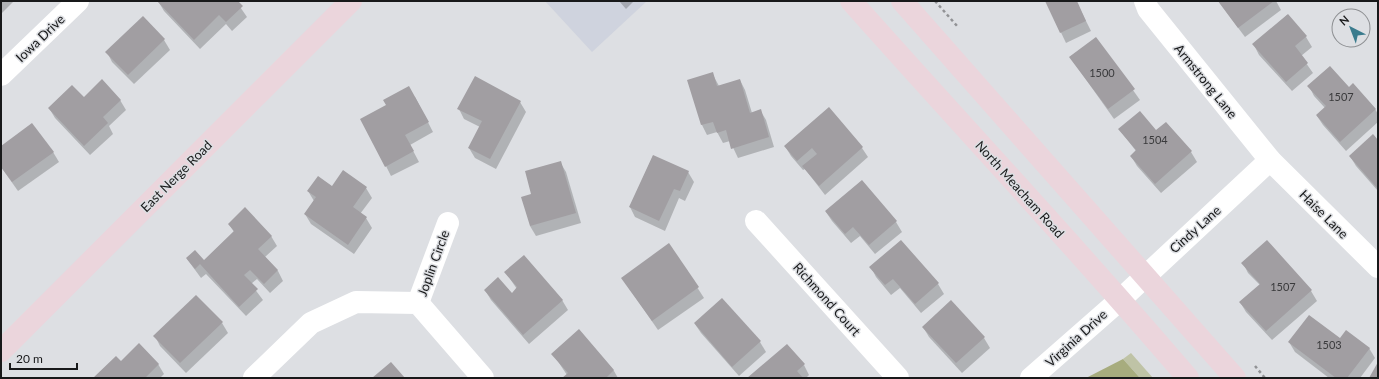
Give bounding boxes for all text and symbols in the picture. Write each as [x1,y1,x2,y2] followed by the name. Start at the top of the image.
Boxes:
[1331,8,1371,48] north arrow
[12,11,68,65] street label: Iowa Drive
[1336,13,1351,28] text: N
[1171,41,1241,121] street label: Armstrong Lane
[1089,66,1115,79] house number: 1500
[1328,90,1354,103] house number: 1507
[1142,133,1168,146] house number: 1504
[137,137,215,215] street label: East Nerge Road
[972,137,1068,241] street label: North Meacham Road
[1296,186,1352,242] street label: Haise Lane
[1166,202,1224,256] street label: Cindy Lane
[414,228,452,298] street label: Joplin Circle
[790,259,864,339] street label: Richmond Court
[1270,280,1296,293] house number: 1507
[1042,306,1110,370] street label: Virginia Drive
[1316,338,1342,351] house number: 1503
[10,345,77,371] scale bar
[16,351,43,366] text: 20 m

